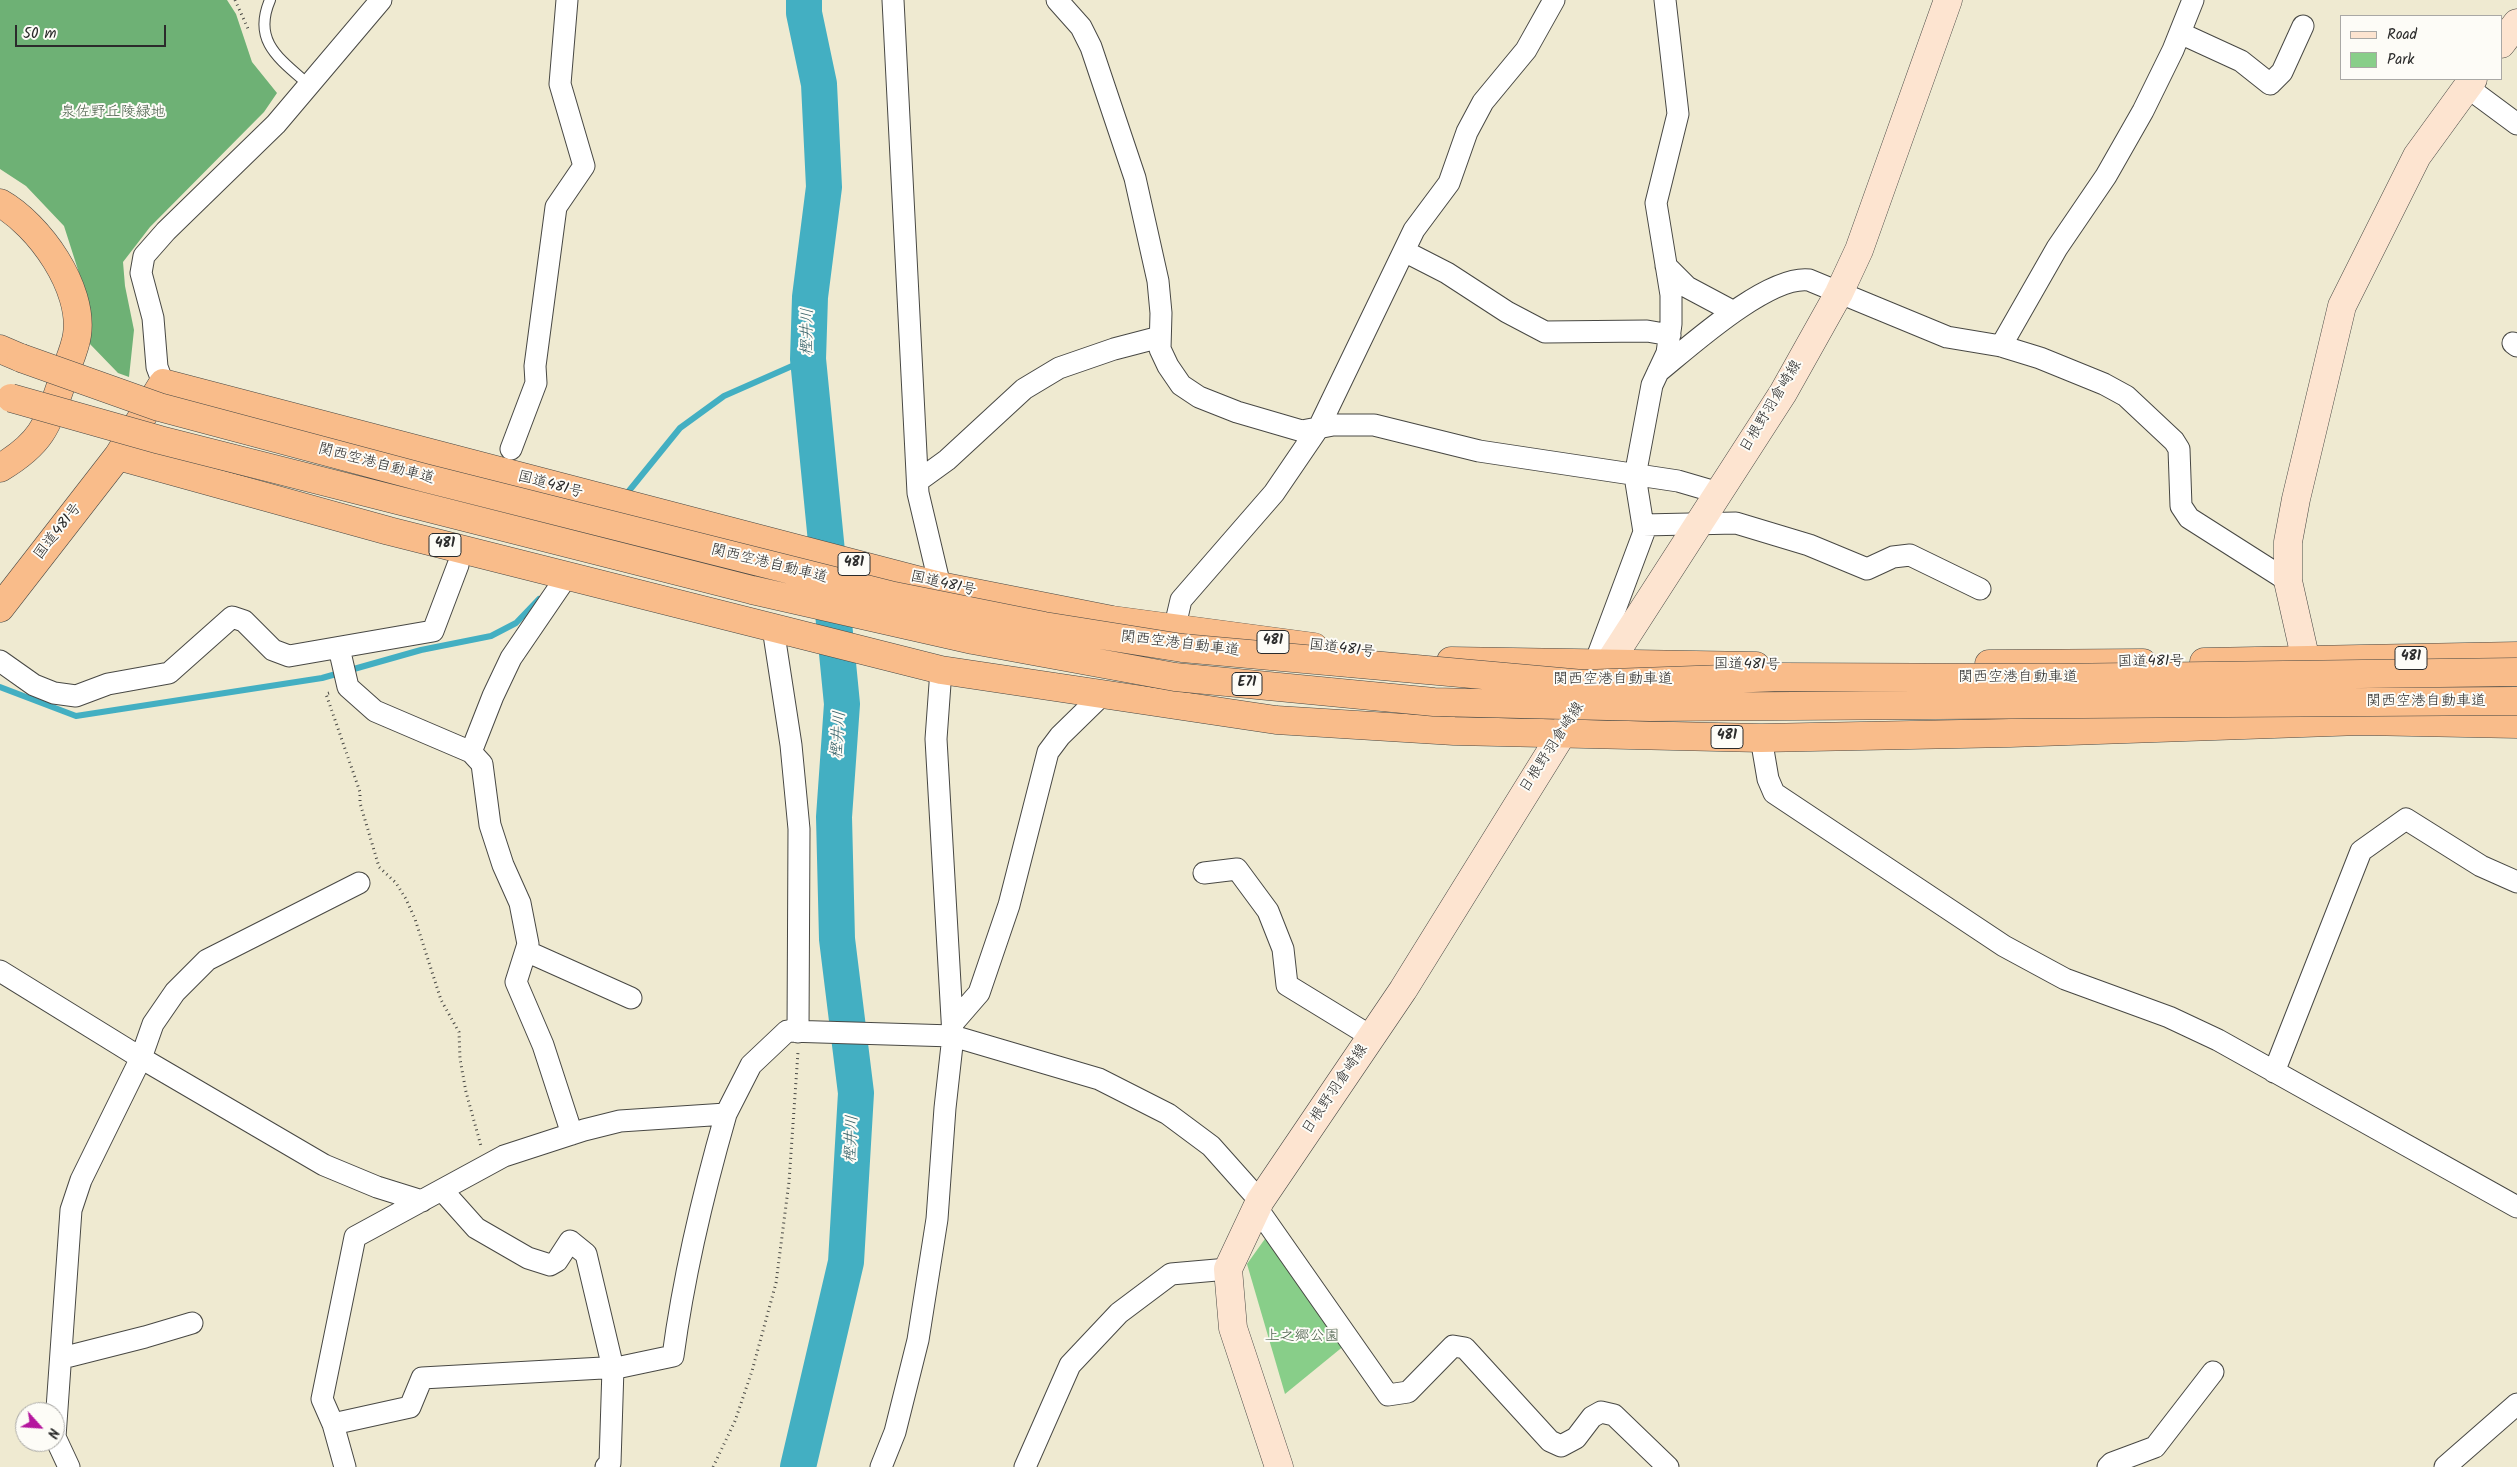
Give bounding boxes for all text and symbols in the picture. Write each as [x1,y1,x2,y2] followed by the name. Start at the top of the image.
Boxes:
[18,15,169,47] scale bar
[2340,15,2502,80] legend
[23,22,57,46] text: 50 m
[2387,23,2417,47] text: Road
[2387,48,2414,72] text: Park
[61,104,165,122] park label: 泉佐野丘陵緑地
[799,308,819,356] water label: 樫井川
[1737,357,1807,457] street label: 日根野羽倉崎線
[316,441,436,489] street label: 関西空港自動車道
[515,469,585,503] street label: 国道481号
[31,500,87,564] street label: 国道481号
[429,534,461,556] road number: 481
[709,542,829,588] street label: 関西空港自動車道
[838,552,870,576] road number: 481
[908,569,978,601] street label: 国道481号
[1119,629,1241,661] street label: 関西空港自動車道
[1257,630,1289,654] road number: 481
[1308,637,1376,663] street label: 国道481号
[2395,646,2427,670] road number: 481
[2117,653,2185,673] street label: 国道481号
[1713,656,1781,676] street label: 国道481号
[1958,669,2078,687] street label: 関西空港自動車道
[1553,671,1673,689] street label: 関西空港自動車道
[1232,672,1262,696] road number: E71
[2366,693,2486,711] street label: 関西空港自動車道
[1517,699,1589,797] street label: 日根野羽倉崎線
[829,710,851,760] water label: 樫井川
[1711,726,1743,749] road number: 481
[1299,1041,1373,1139] street label: 日根野羽倉崎線
[842,1115,864,1163] water label: 樫井川
[1265,1328,1339,1346] park label: 上之郷公園
[15,1402,65,1452] north arrow
[41,1424,64,1442] text: N

